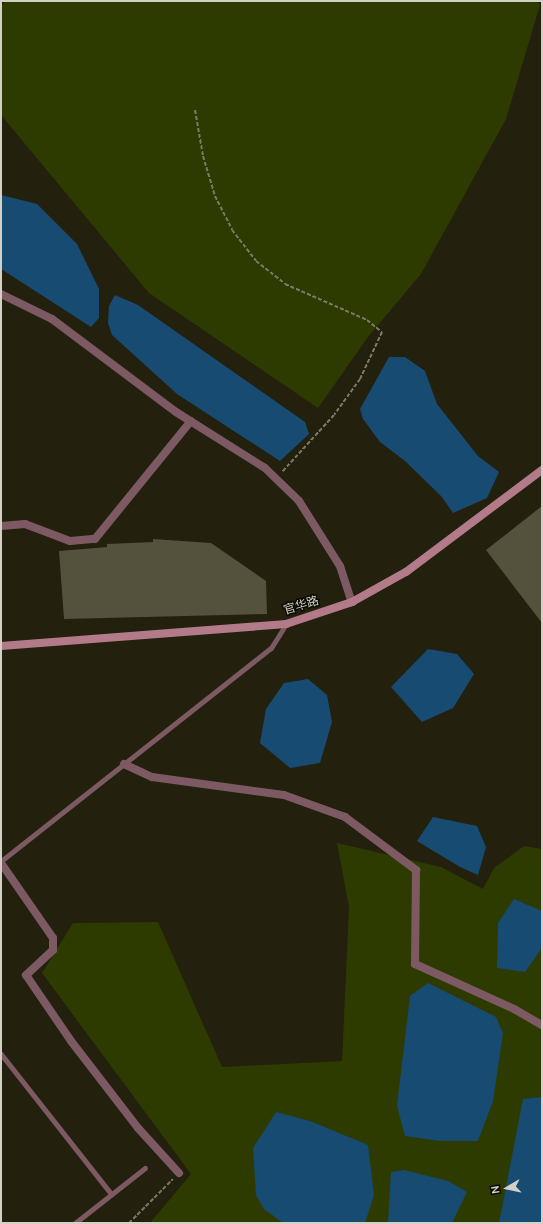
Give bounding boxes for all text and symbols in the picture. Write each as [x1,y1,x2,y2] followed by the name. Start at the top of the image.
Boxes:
[282,593,320,617] street label: 官华路
[487,1168,527,1208] north arrow
[489,1185,502,1195] text: N

